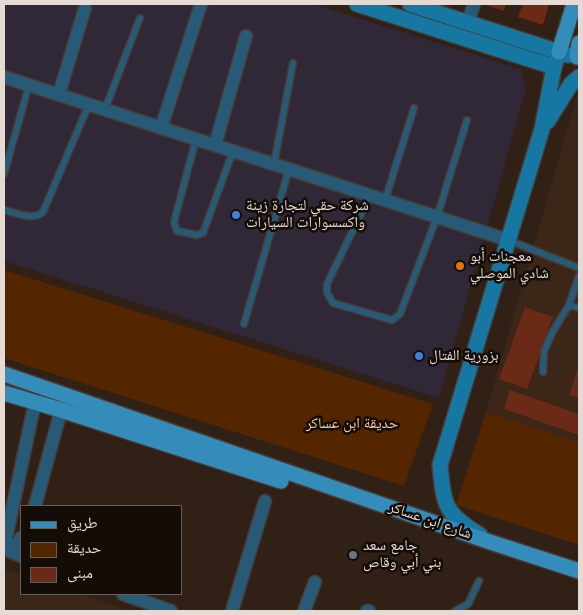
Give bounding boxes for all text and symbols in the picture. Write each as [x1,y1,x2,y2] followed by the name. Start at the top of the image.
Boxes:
[246,197,369,232] place label: شركة حقي لتجارة زينة واكسسوارات السيارات
[230,209,242,221] marker: شركة حقي لتجارة زينة واكسسوارات السيارات
[470,248,549,283] place label: معجنات أبو شادي الموصلي
[454,260,466,272] marker: معجنات أبو شادي الموصلي
[429,347,499,365] place label: بزورية الفتال
[413,350,425,362] marker: بزورية الفتال
[306,415,398,433] park label: حديقة ابن عساكر
[386,498,474,544] street label: شارع ابن عساكر
[20,505,182,595] legend
[67,513,98,533] text: طريق
[363,537,441,572] place label: جامع سعد بني أبي وقاص
[67,538,101,558] text: حديقة
[347,549,359,561] marker: جامع سعد بني أبي وقاص
[67,563,93,583] text: مبنى

